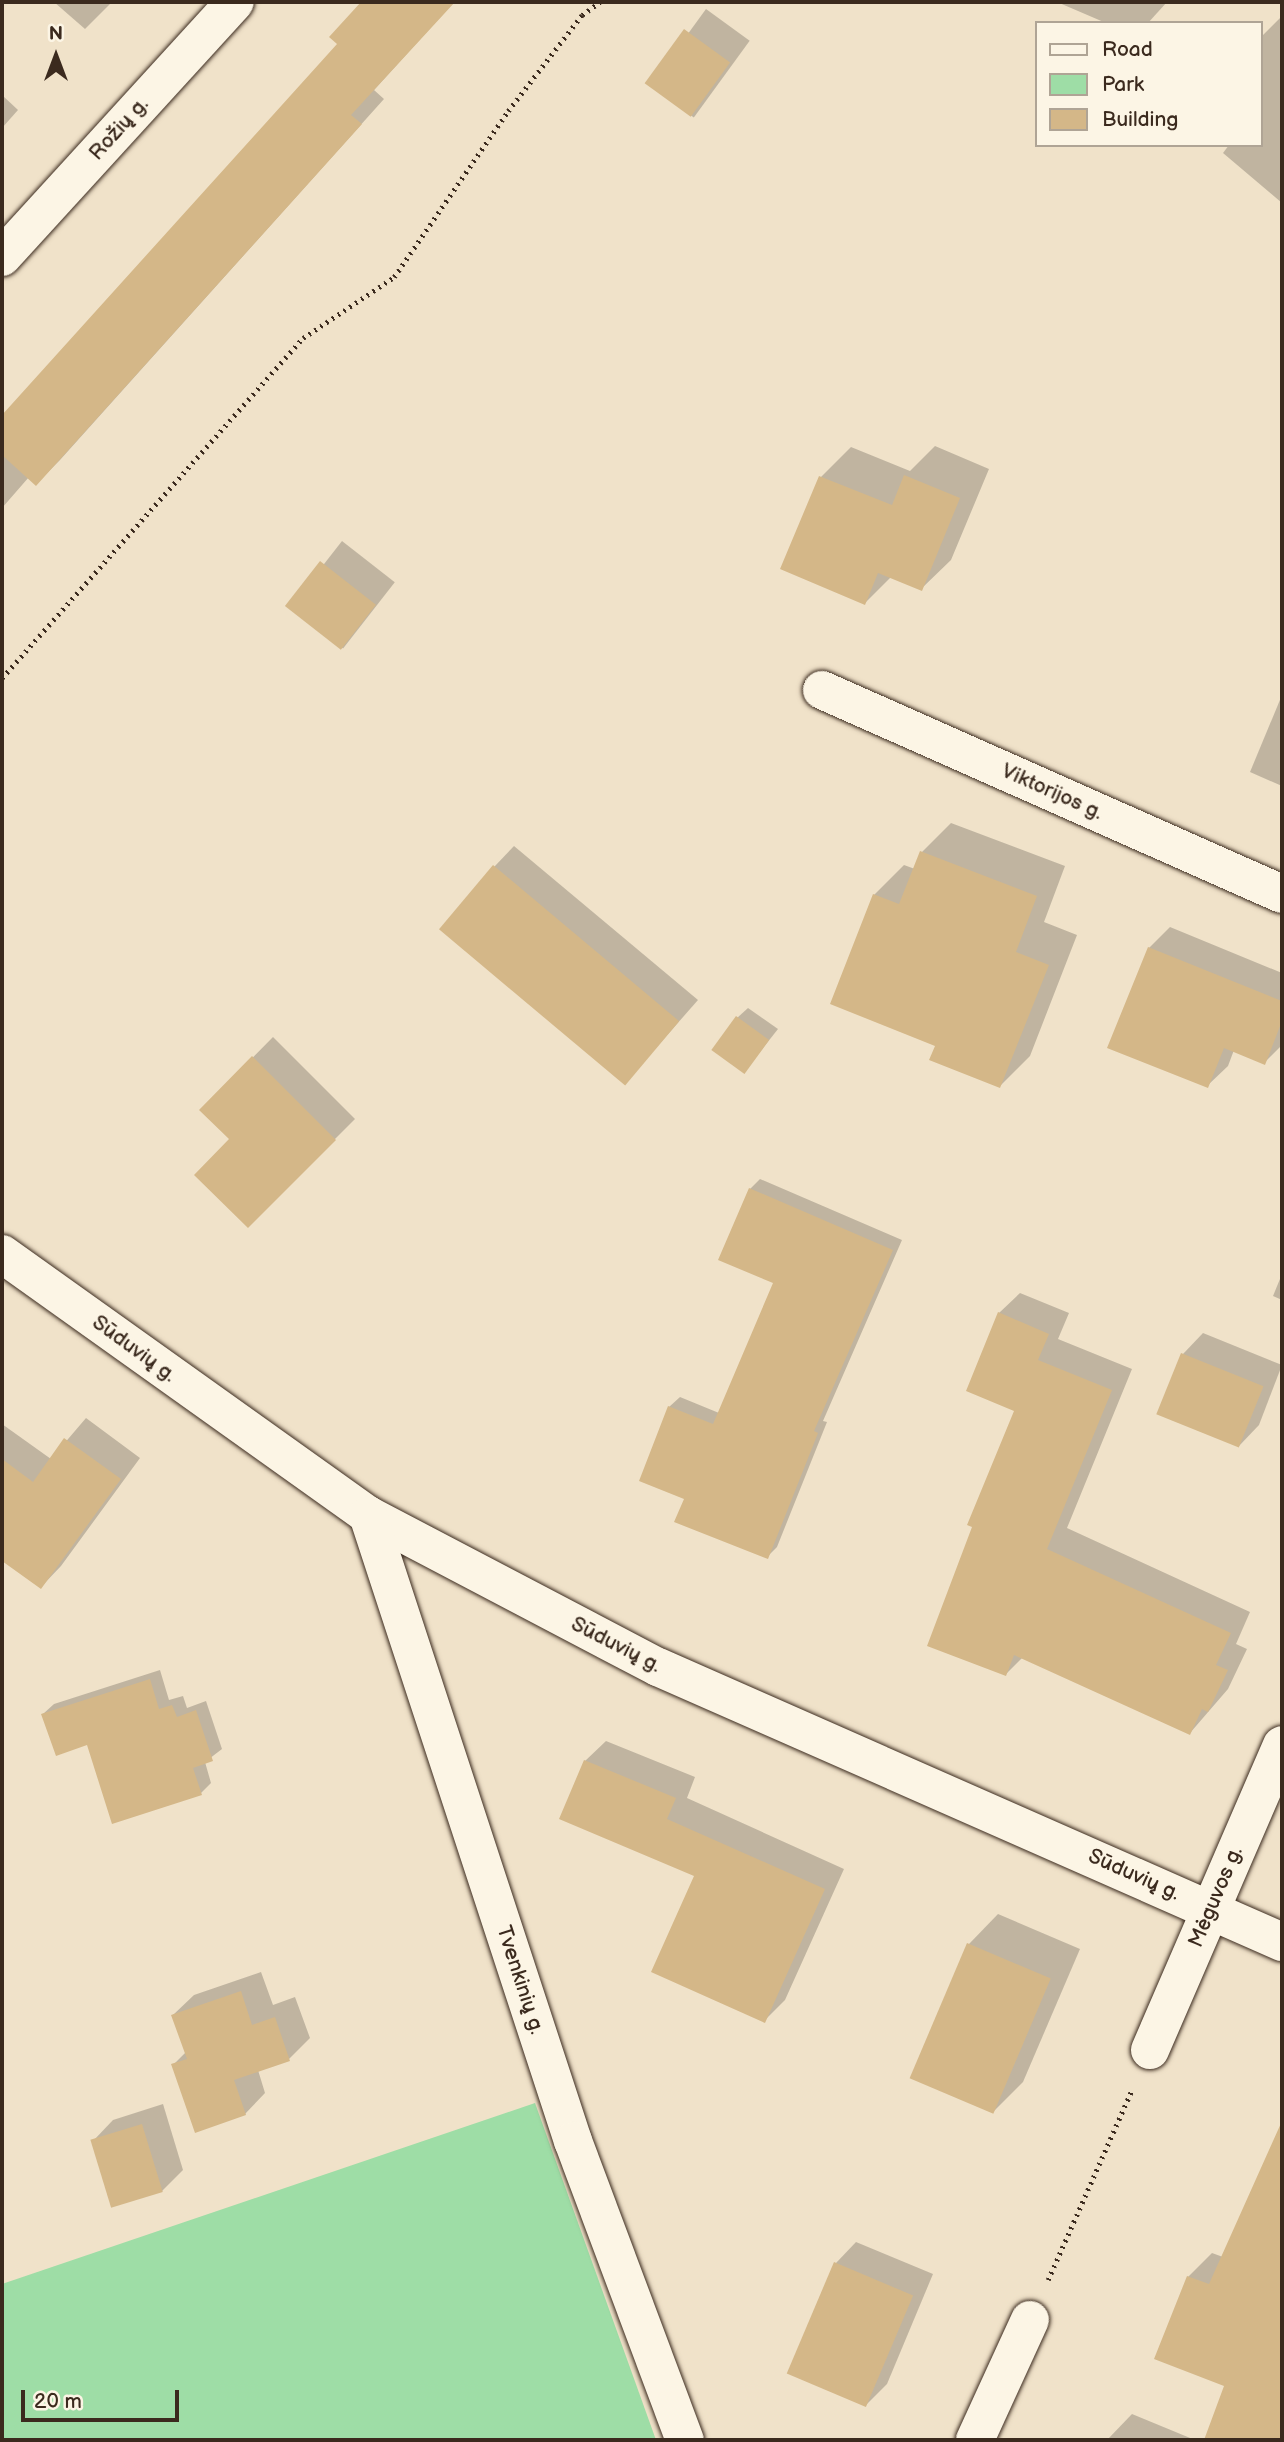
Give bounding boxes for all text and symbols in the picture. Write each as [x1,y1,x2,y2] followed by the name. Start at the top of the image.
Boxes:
[21,21,91,91] north arrow
[1036,21,1263,147] legend
[49,23,63,46] text: N
[1102,37,1153,62] text: Road
[1102,72,1144,97] text: Park
[84,92,154,166] street label: Rožių g.
[1102,107,1178,132] text: Building
[997,758,1107,826] street label: Viktorijos g.
[87,1310,181,1388] street label: Sūduvių g.
[567,1612,665,1678] street label: Sūduvių g.
[1183,1843,1249,1951] street label: Mėguvos g.
[1084,1844,1184,1906] street label: Sūduvių g.
[491,1922,549,2038] street label: Tvenkinių g.
[24,2376,182,2420] scale bar
[34,2389,82,2414] text: 20 m

